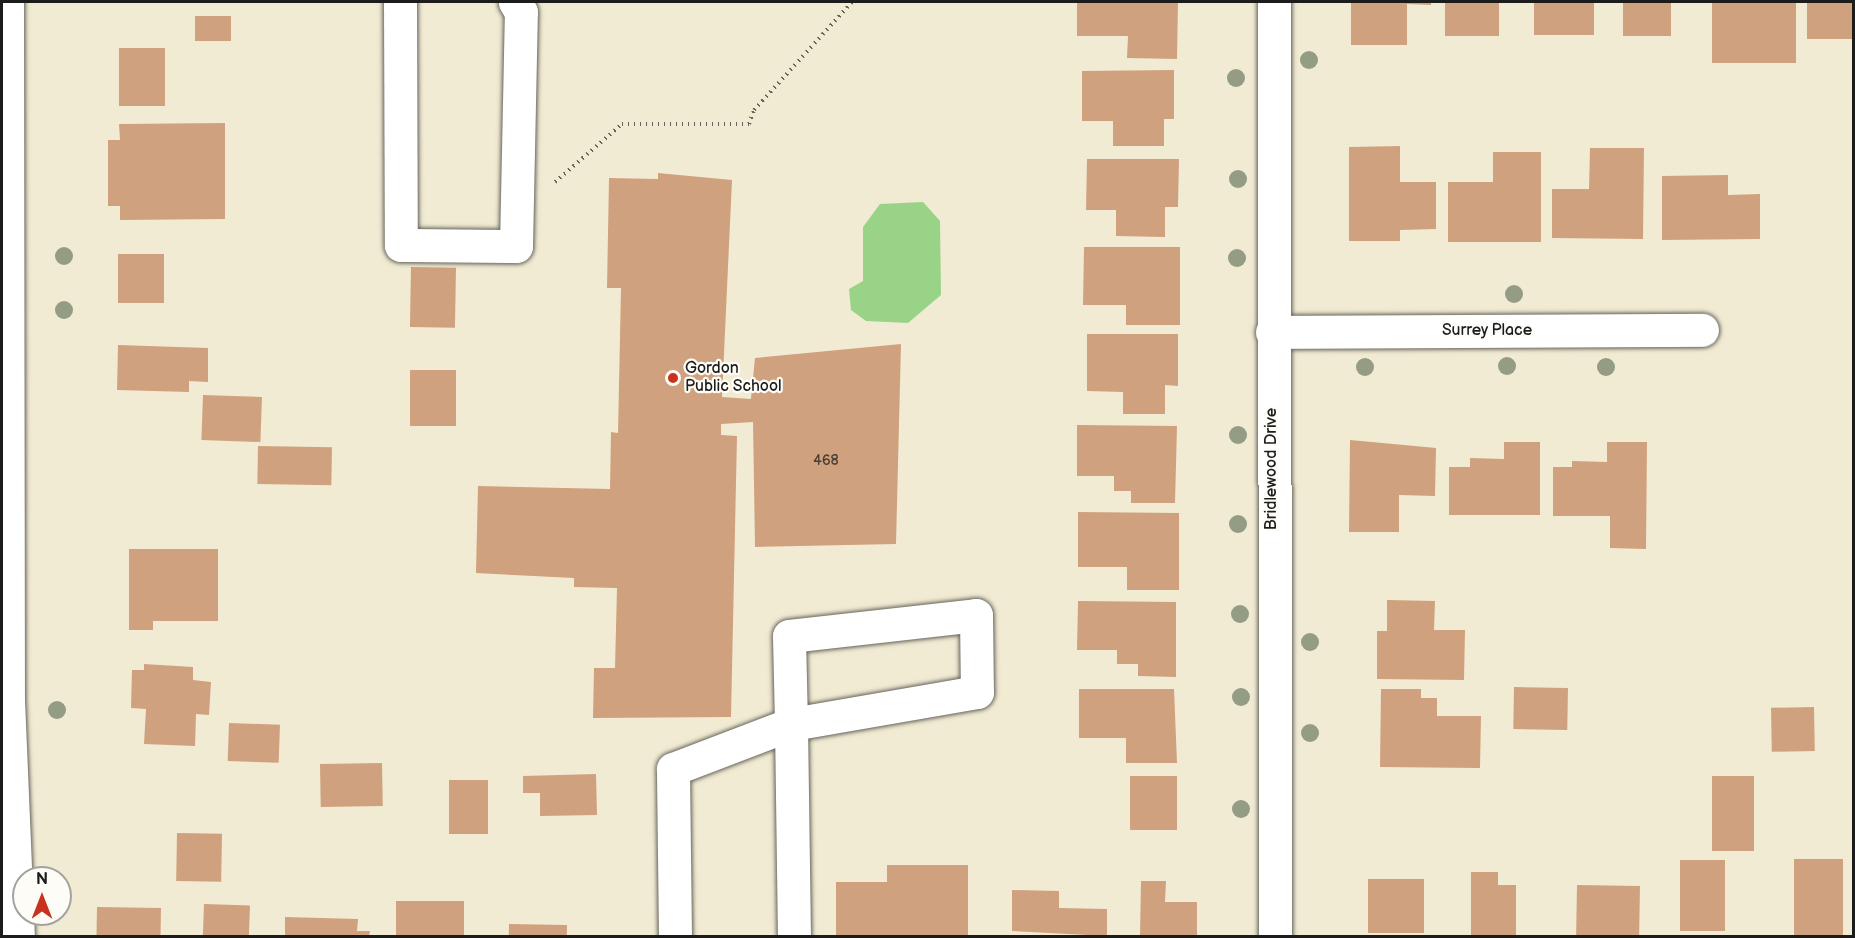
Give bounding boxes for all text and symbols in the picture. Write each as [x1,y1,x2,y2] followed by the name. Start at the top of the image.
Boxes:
[1441,321,1533,341] street label: Surrey Place
[685,359,782,397] place label: Gordon Public School
[666,371,680,385] marker: Gordon Public School
[1262,408,1282,530] street label: Bridlewood Drive
[813,453,839,469] house number: 468
[12,866,72,926] north arrow
[36,870,48,889] text: N

